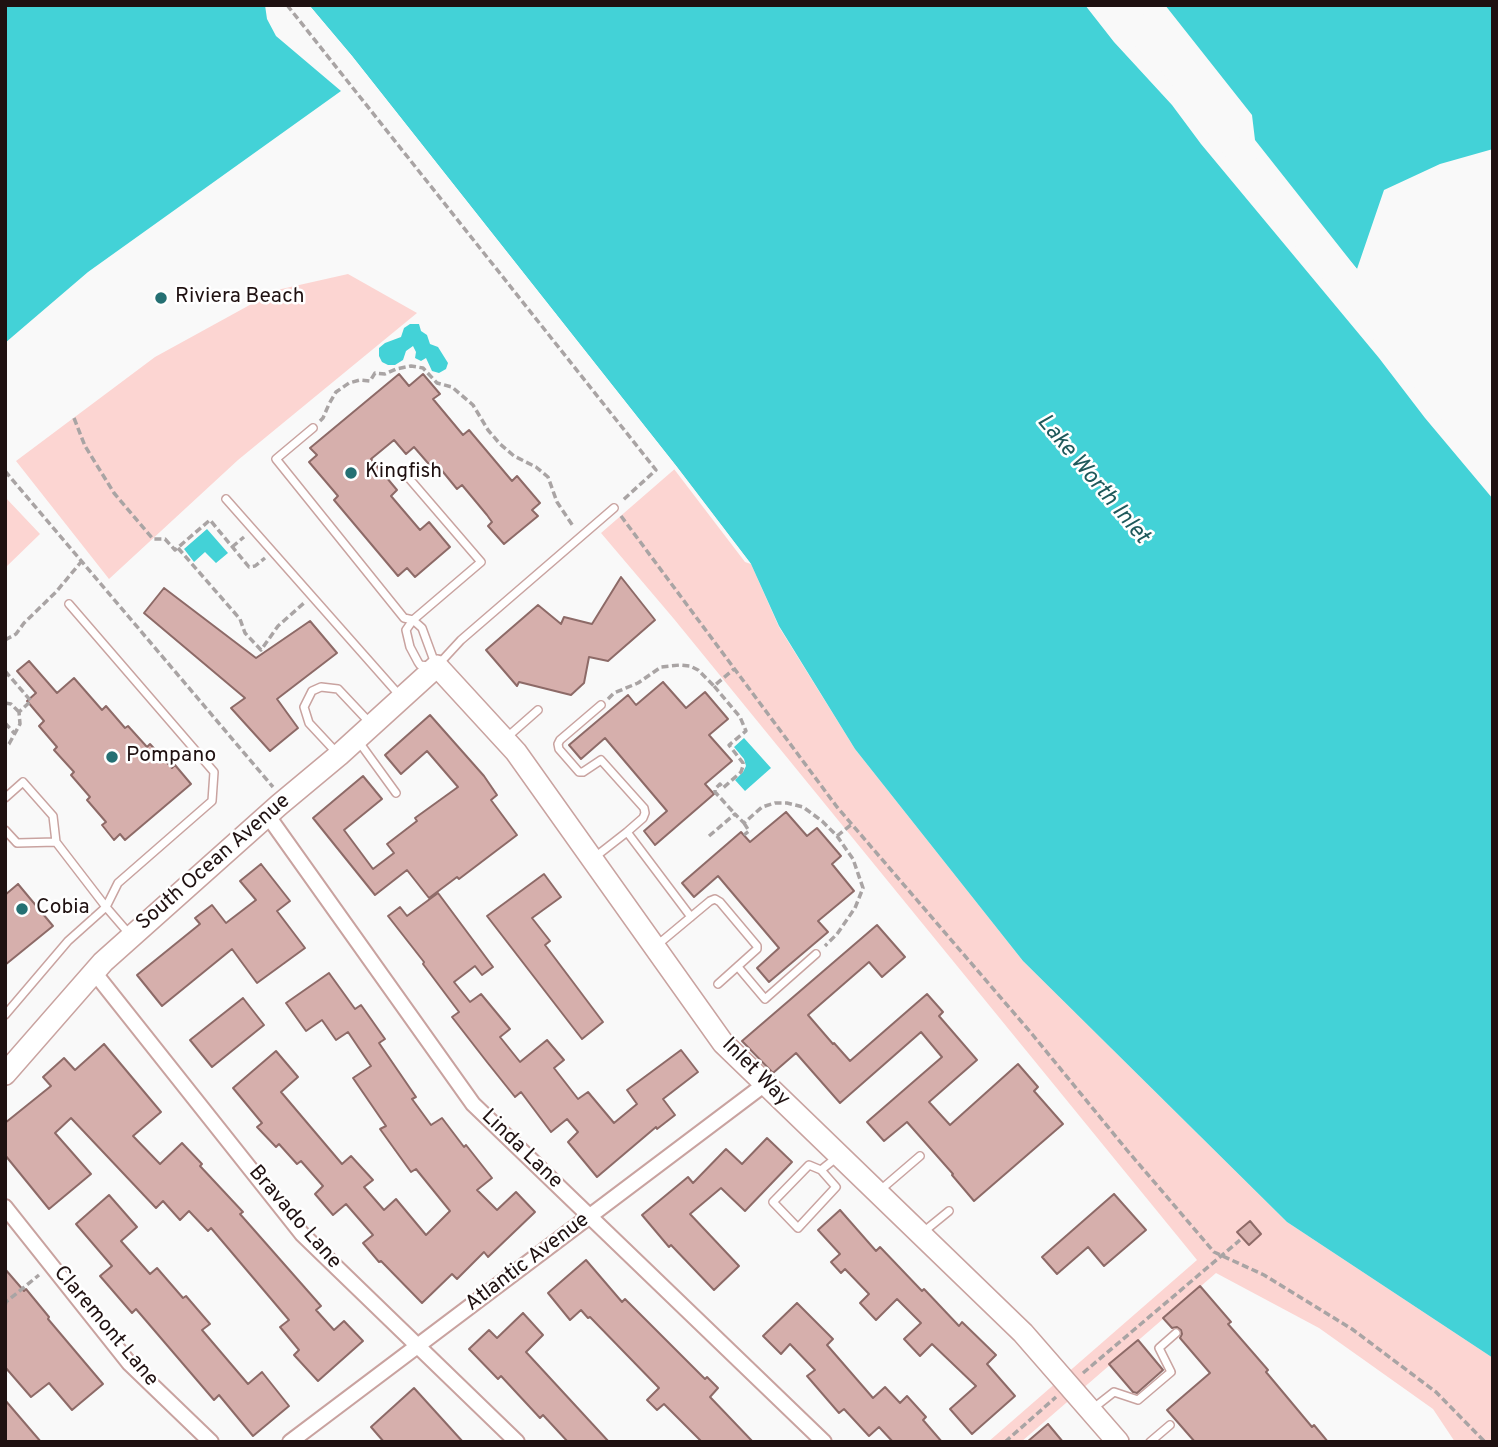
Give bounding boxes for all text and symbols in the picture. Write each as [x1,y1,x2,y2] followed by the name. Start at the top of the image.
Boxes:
[175,285,304,311] place label: Riviera Beach
[153,290,169,306] marker: Riviera Beach
[1030,410,1154,550] water label: Lake Worth Inlet
[365,460,442,486] place label: Kingfish
[343,465,359,481] marker: Kingfish
[126,744,216,770] place label: Pompano
[104,749,120,765] marker: Pompano
[132,789,296,937] street label: South Ocean Avenue
[36,896,90,922] place label: Cobia
[14,901,30,917] marker: Cobia
[716,1034,794,1112] street label: Inlet Way
[475,1105,567,1195] street label: Linda Lane
[242,1161,346,1275] street label: Bravado Lane
[461,1208,595,1318] street label: Atlantic Avenue
[47,1261,163,1393] street label: Claremont Lane

